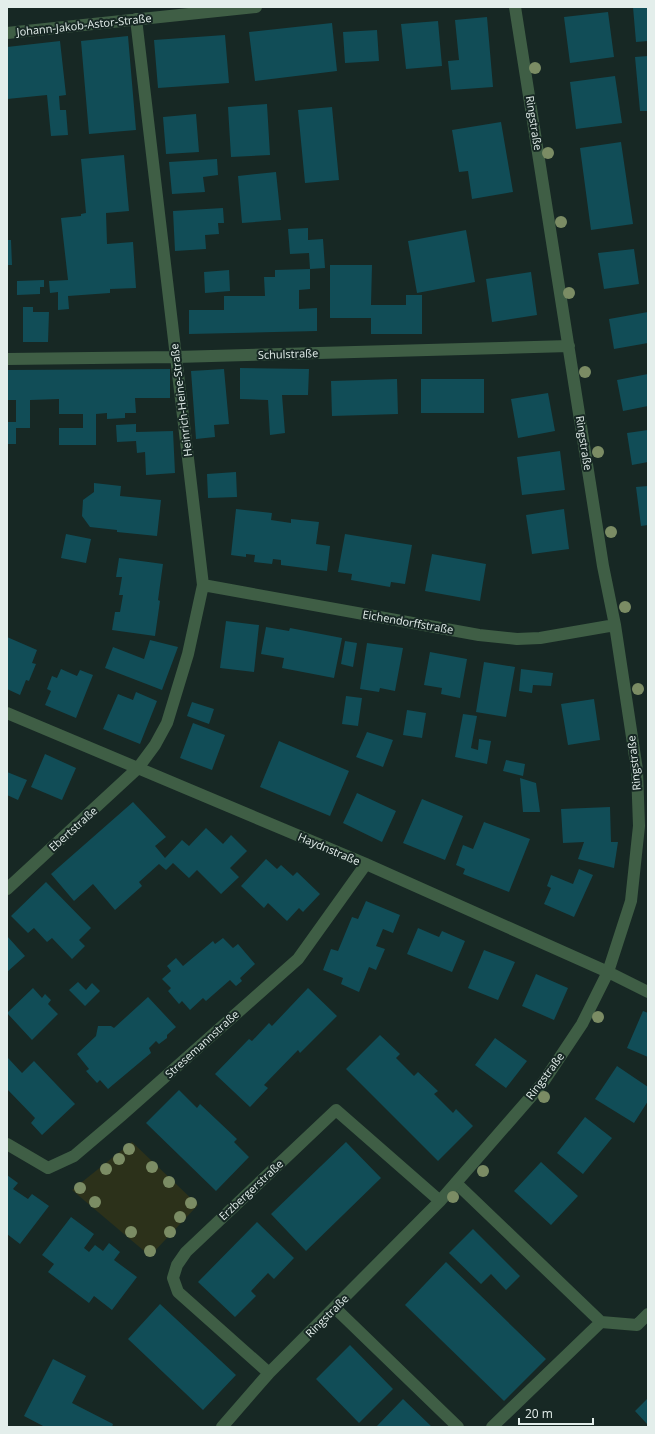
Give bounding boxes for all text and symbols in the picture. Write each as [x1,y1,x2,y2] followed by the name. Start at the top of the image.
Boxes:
[15,10,152,39] street label: Johann-Jakob-Astor-Straße
[523,95,546,151] street label: Ringstraße
[166,343,195,457] street label: Heinrich-Heine-Straße
[258,345,318,362] street label: Schulstraße
[573,415,596,471] street label: Ringstraße
[362,606,455,637] street label: Eichendorffstraße
[623,735,644,791] street label: Ringstraße
[45,803,100,854] street label: Ebertstraße
[296,829,363,868] street label: Haydnstraße
[161,1006,242,1081] street label: Stresemannstraße
[522,1049,567,1102] street label: Ringstraße
[215,1156,286,1223] street label: Erzbergerstraße
[302,1291,351,1340] street label: Ringstraße
[519,1400,593,1426] scale bar
[525,1405,553,1422] text: 20 m

